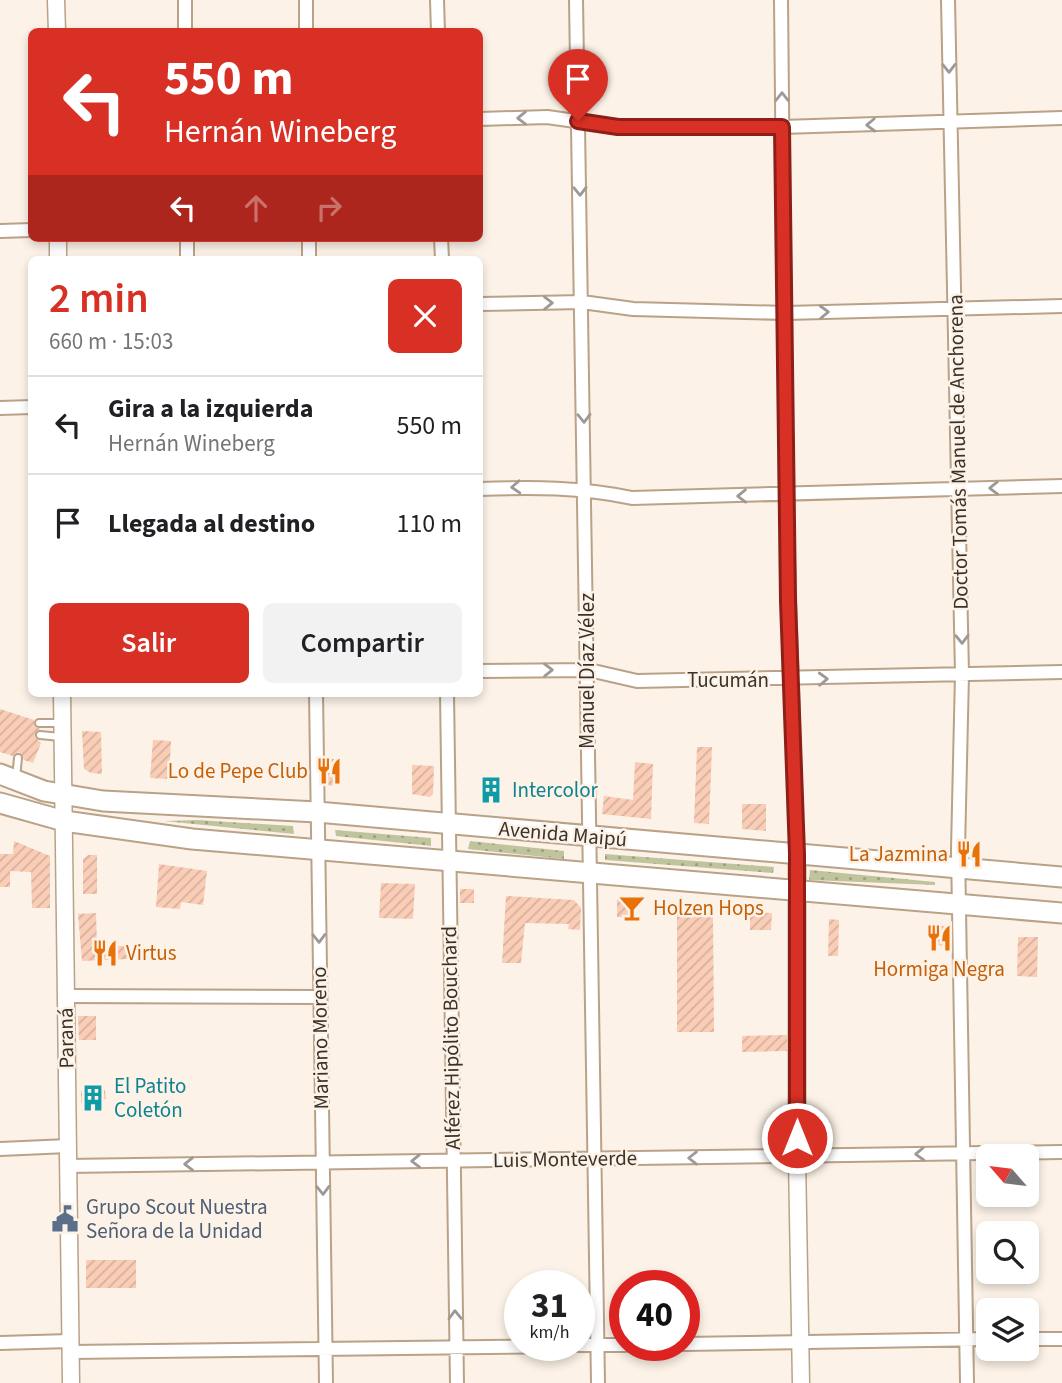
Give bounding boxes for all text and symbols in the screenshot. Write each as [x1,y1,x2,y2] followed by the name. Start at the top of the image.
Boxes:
[164,44,293,114] text: 550 m
[548,49,608,121] pin
[49,56,140,147] icon: left
[559,60,597,98] icon: arrive
[941,63,957,74] one-way arrow
[774,91,790,102] one-way arrow
[164,109,396,155] text: Hernán Wineberg
[516,110,527,126] one-way arrow
[866,117,876,133] one-way arrow
[572,185,587,196] one-way arrow
[164,189,202,227] icon: left
[237,189,275,227] icon: ahead
[310,189,348,227] icon: right
[49,269,149,329] text: 2 min
[388,279,462,353] button: close
[940,294,976,610] street label: Doctor Tomás Manuel de Anchorena
[543,295,553,311] one-way arrow
[818,304,829,319] one-way arrow
[49,325,173,358] text: 660 m · 15:03
[108,390,313,427] text: Gira a la izquierda
[49,406,87,444] icon: left
[396,407,462,444] text: 550 m
[576,413,592,424] one-way arrow
[108,427,275,460] text: Hernán Wineberg
[510,480,521,495] one-way arrow
[988,480,999,496] one-way arrow
[736,488,747,504] one-way arrow
[49,504,87,542] icon: arrive
[108,505,315,542] text: Llegada al destino
[396,505,462,542] text: 110 m
[572,593,602,749] street label: Manuel Díaz Vélez
[49,603,249,683] button: Salir
[263,603,462,683] button: Compartir
[954,633,969,644] one-way arrow
[543,662,553,678] one-way arrow
[687,665,769,695] street label: Tucumán
[818,671,829,686] one-way arrow
[168,756,308,786] place label: Lo de Pepe Club
[314,756,344,786] restaurant icon: Lo de Pepe Club
[476,775,506,805] building icon: Intercolor
[512,775,599,805] place label: Intercolor
[498,813,628,855] street label: Avenida Maipú
[849,839,948,869] place label: La Jazmina
[954,839,984,869] restaurant icon: La Jazmina
[617,893,647,923] bar icon: Holzen Hops
[653,893,764,923] place label: Holzen Hops
[924,923,954,953] restaurant icon: Hormiga Negra
[434,926,468,1150] street label: Alférez Hipólito Bouchard
[311,932,326,943] one-way arrow
[90,938,120,968] restaurant icon: Virtus
[126,938,177,968] place label: Virtus
[873,954,1005,984] place label: Hormiga Negra
[304,966,336,1110] street label: Mariano Moreno
[50,1007,82,1069] street label: Paraná
[114,1071,186,1125] place label: El Patito Coletón
[78,1083,108,1113] building icon: El Patito Coletón
[760,1101,834,1175] position arrow
[493,1143,637,1175] street label: Luis Monteverde
[976,1144,1040,1208] north arrow
[976,1144,1039,1361] map controls
[915,1146,926,1161] one-way arrow
[687,1150,698,1166] one-way arrow
[411,1153,422,1168] one-way arrow
[183,1156,194,1172] one-way arrow
[315,1184,330,1195] one-way arrow
[86,1192,268,1246] place label: Grupo Scout Nuestra Señora de la Unidad
[50,1204,80,1234] public building icon: Grupo Scout Nuestra Señora de la Unidad
[976,1221,1039,1284] button: search
[609,1270,700,1361] speed limit sign: 40
[531,1281,568,1331] text: 31
[976,1298,1039,1361] button: layers
[448,1309,463,1320] one-way arrow
[530,1320,569,1345] text: km/h

